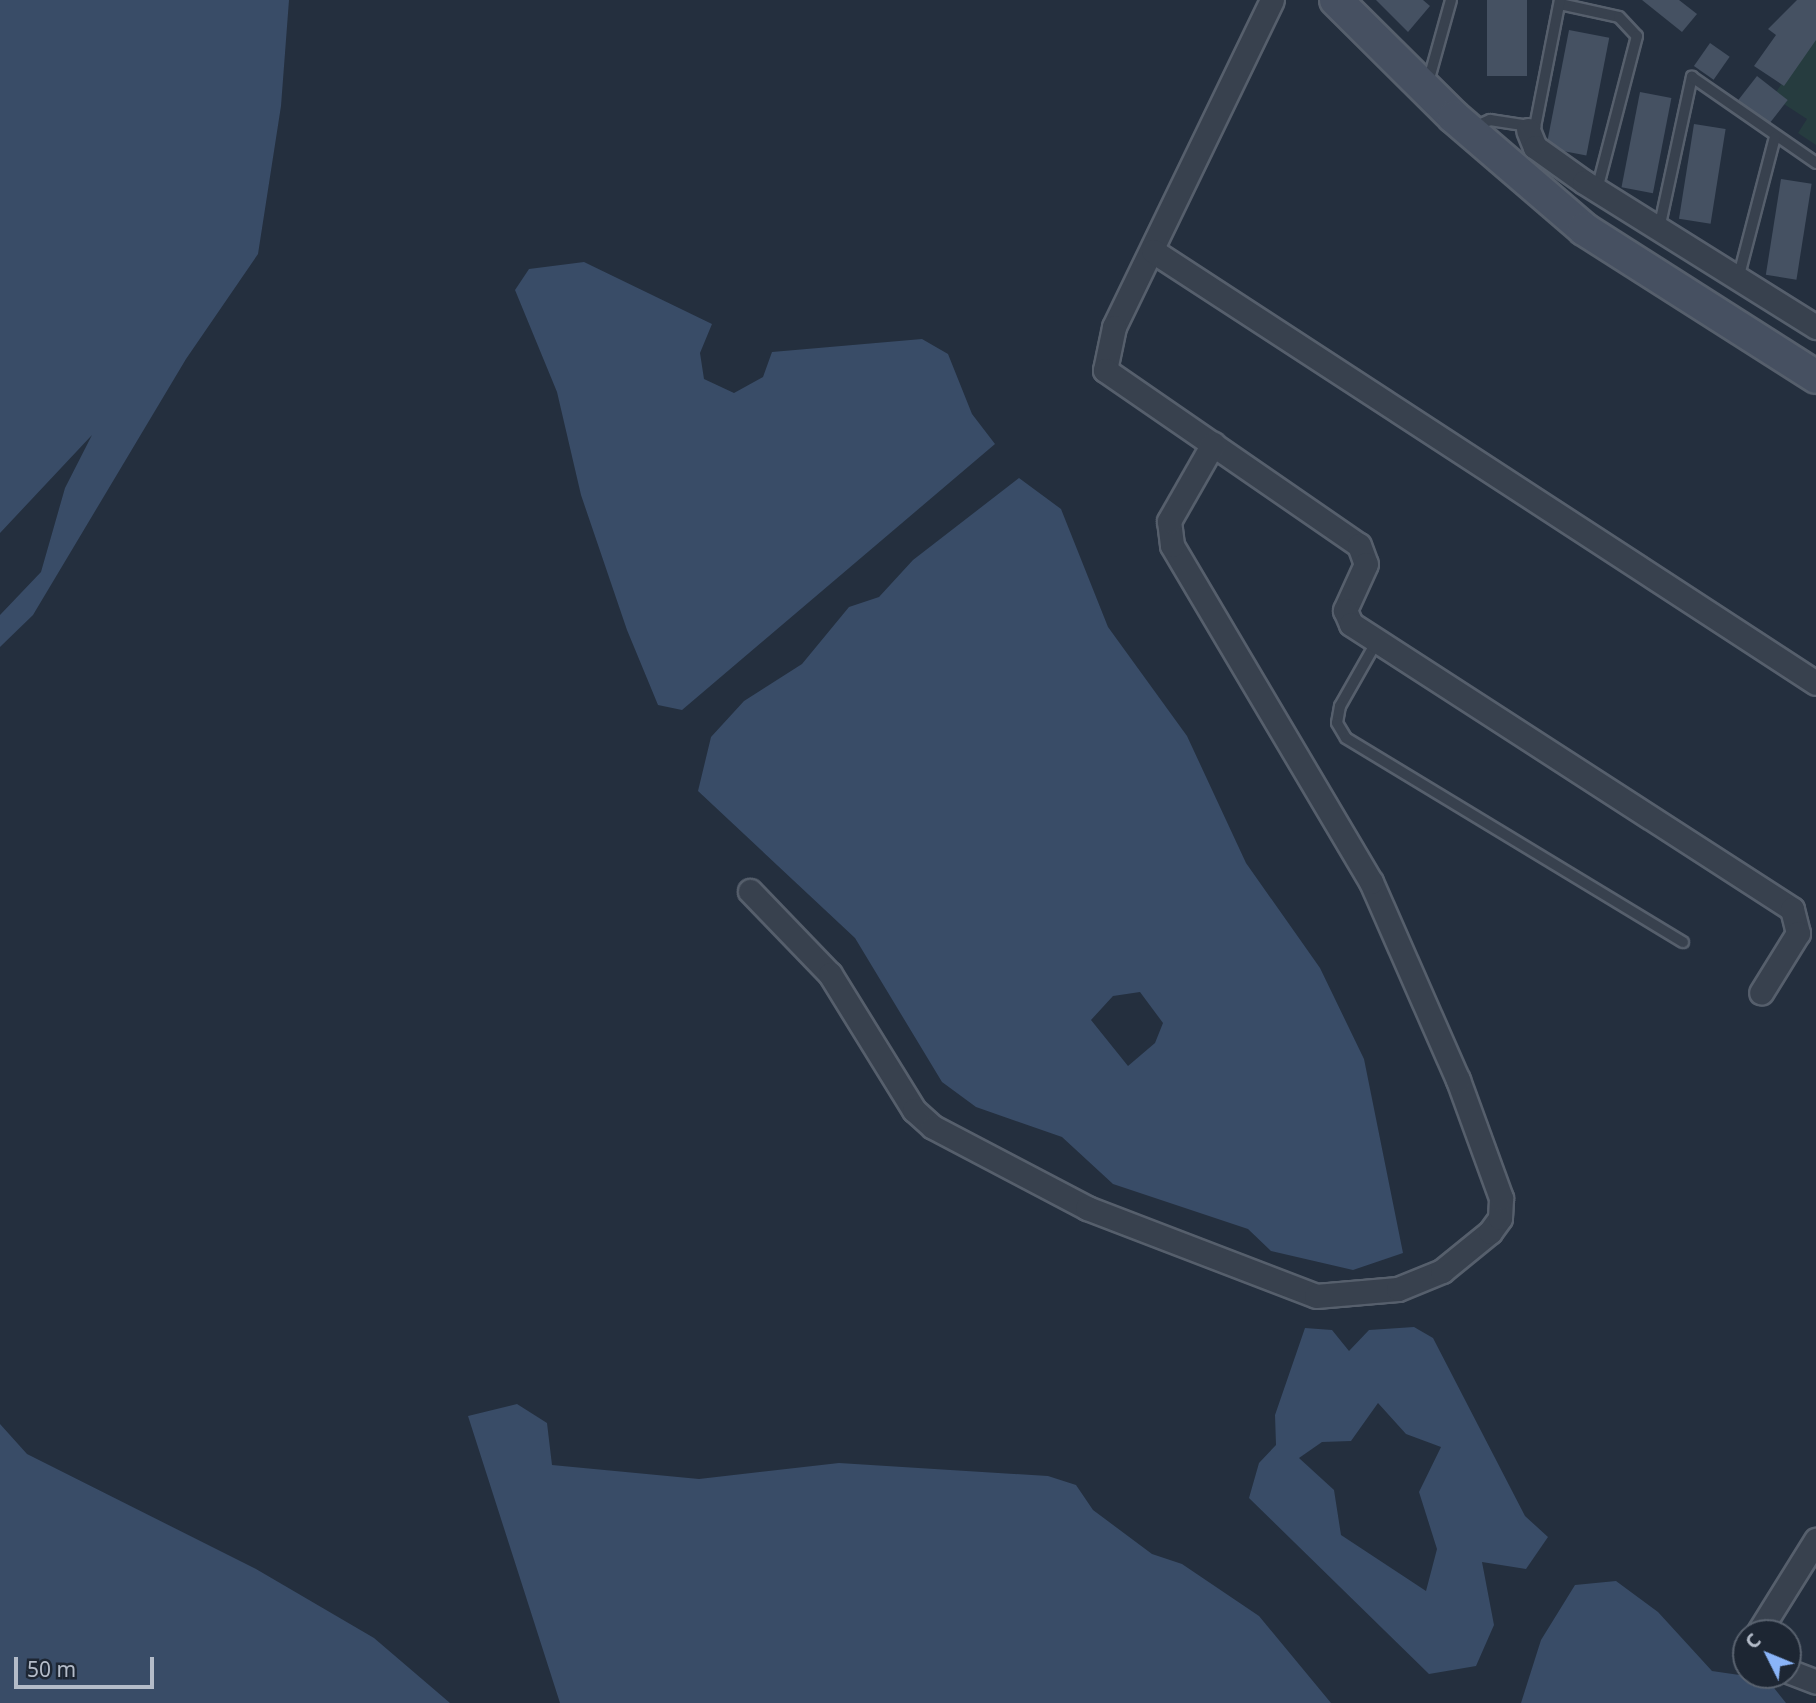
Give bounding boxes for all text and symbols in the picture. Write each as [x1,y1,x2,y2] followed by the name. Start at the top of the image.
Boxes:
[1732,1619,1802,1689] north arrow
[1739,1628,1767,1654] text: С
[18,1644,158,1688] scale bar
[27,1655,76,1683] text: 50 m

